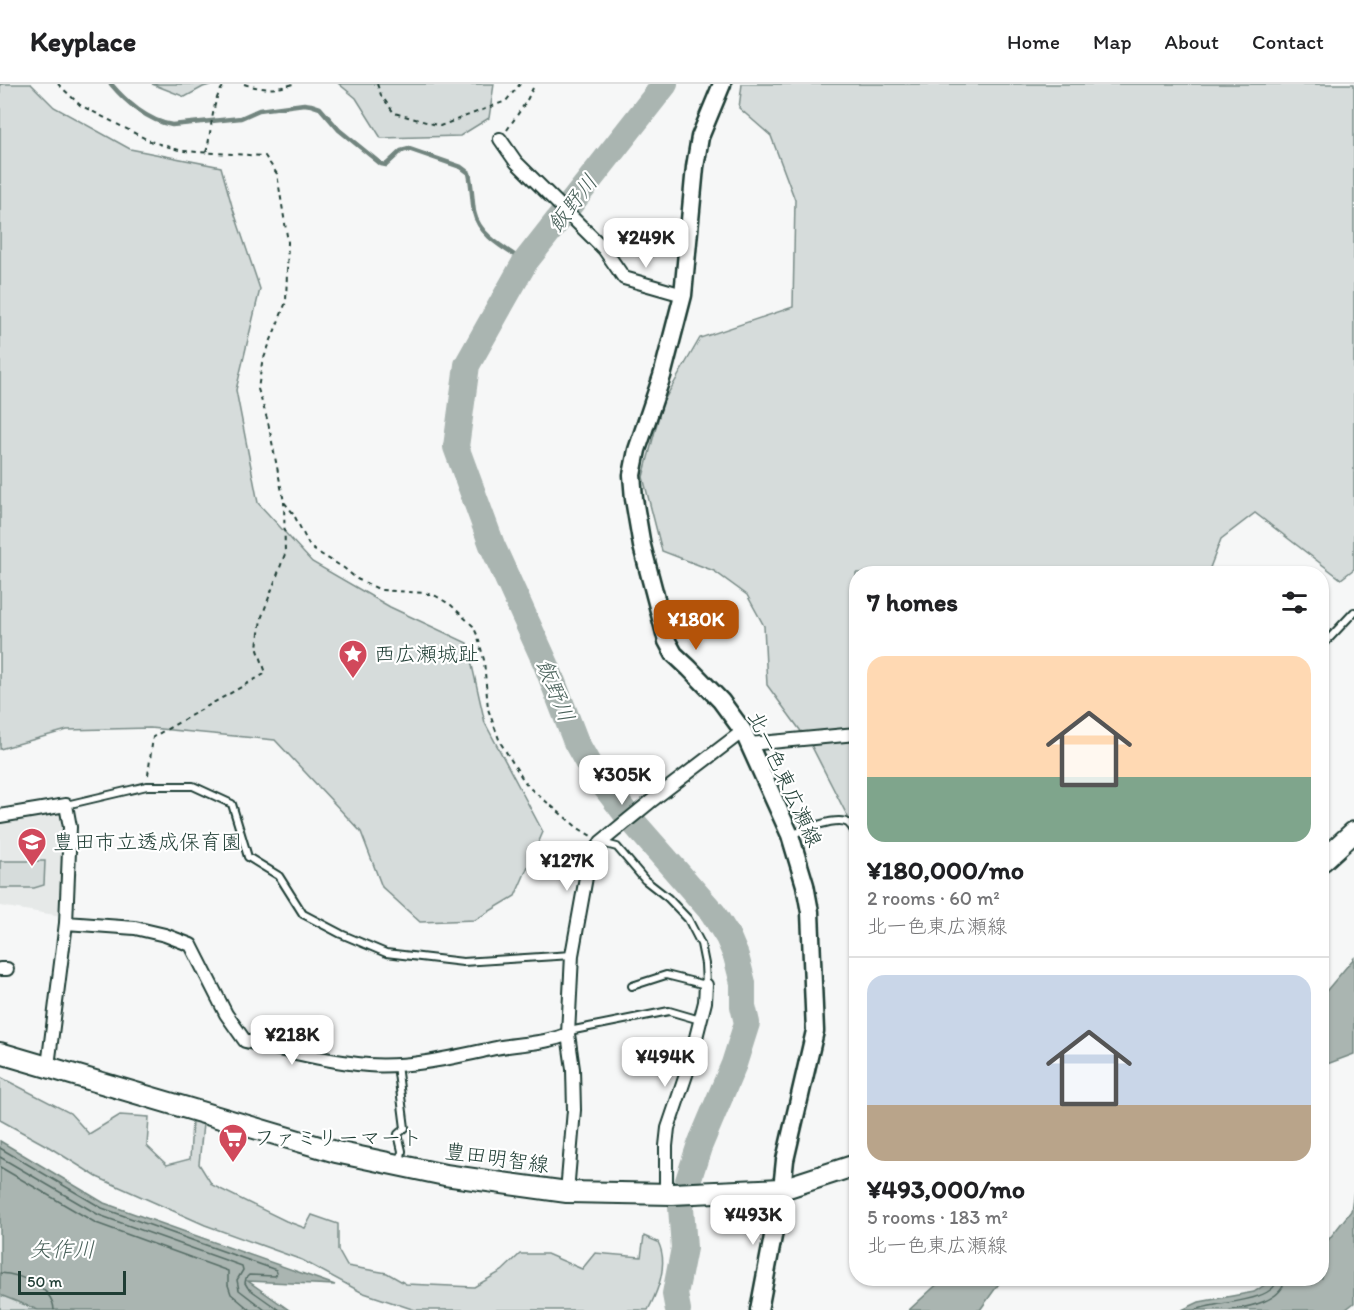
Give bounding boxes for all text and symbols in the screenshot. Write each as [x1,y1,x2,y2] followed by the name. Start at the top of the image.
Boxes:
[30,24,136,58] text: Keyplace
[1007,29,1060,54] text: Home
[1093,29,1132,54] text: Map
[1165,29,1219,54] text: About
[1252,29,1324,54] text: Contact
[541,169,603,238] water label: 飯野川
[604,218,688,269] pin: ¥249K
[618,225,674,249] text: ¥249K
[867,586,958,618] text: 7 homes
[1278,586,1311,619] icon: filters
[654,600,738,651] pin: ¥180K
[668,607,724,631] text: ¥180K
[337,638,369,680] place icon: 西広瀬城趾
[374,641,479,666] place label: 西広瀬城趾
[531,655,580,726] water label: 飯野川
[1035,695,1143,803] icon: home
[743,707,828,851] street label: 北一色東広瀬線
[580,755,664,806] pin: ¥305K
[593,762,651,786] text: ¥305K
[16,826,48,868] school or university icon: 豊田市立透成保育園
[53,829,242,854] place label: 豊田市立透成保育園
[525,841,609,892] pin: ¥127K
[540,848,594,872] text: ¥127K
[867,854,1024,886] text: ¥180,000/mo
[867,886,1000,910] text: 2 rooms · 60 m²
[867,914,1007,938] text: 北一色東広瀬線
[1035,1014,1143,1122] icon: home
[250,1015,334,1066] pin: ¥218K
[265,1022,319,1046] text: ¥218K
[623,1037,707,1088] pin: ¥494K
[636,1044,694,1068] text: ¥494K
[217,1122,249,1164] supermarket icon: ファミリーマート
[254,1125,422,1150] place label: ファミリーマート
[443,1138,551,1177] street label: 豊田明智線
[867,1173,1025,1205] text: ¥493,000/mo
[711,1195,795,1246] pin: ¥493K
[724,1202,782,1226] text: ¥493K
[867,1205,1008,1229] text: 5 rooms · 183 m²
[867,1233,1007,1257] text: 北一色東広瀬線
[29,1236,95,1263] water label: 矢作川
[18,1268,126,1296] scale bar
[27,1272,62,1291] text: 50 m

